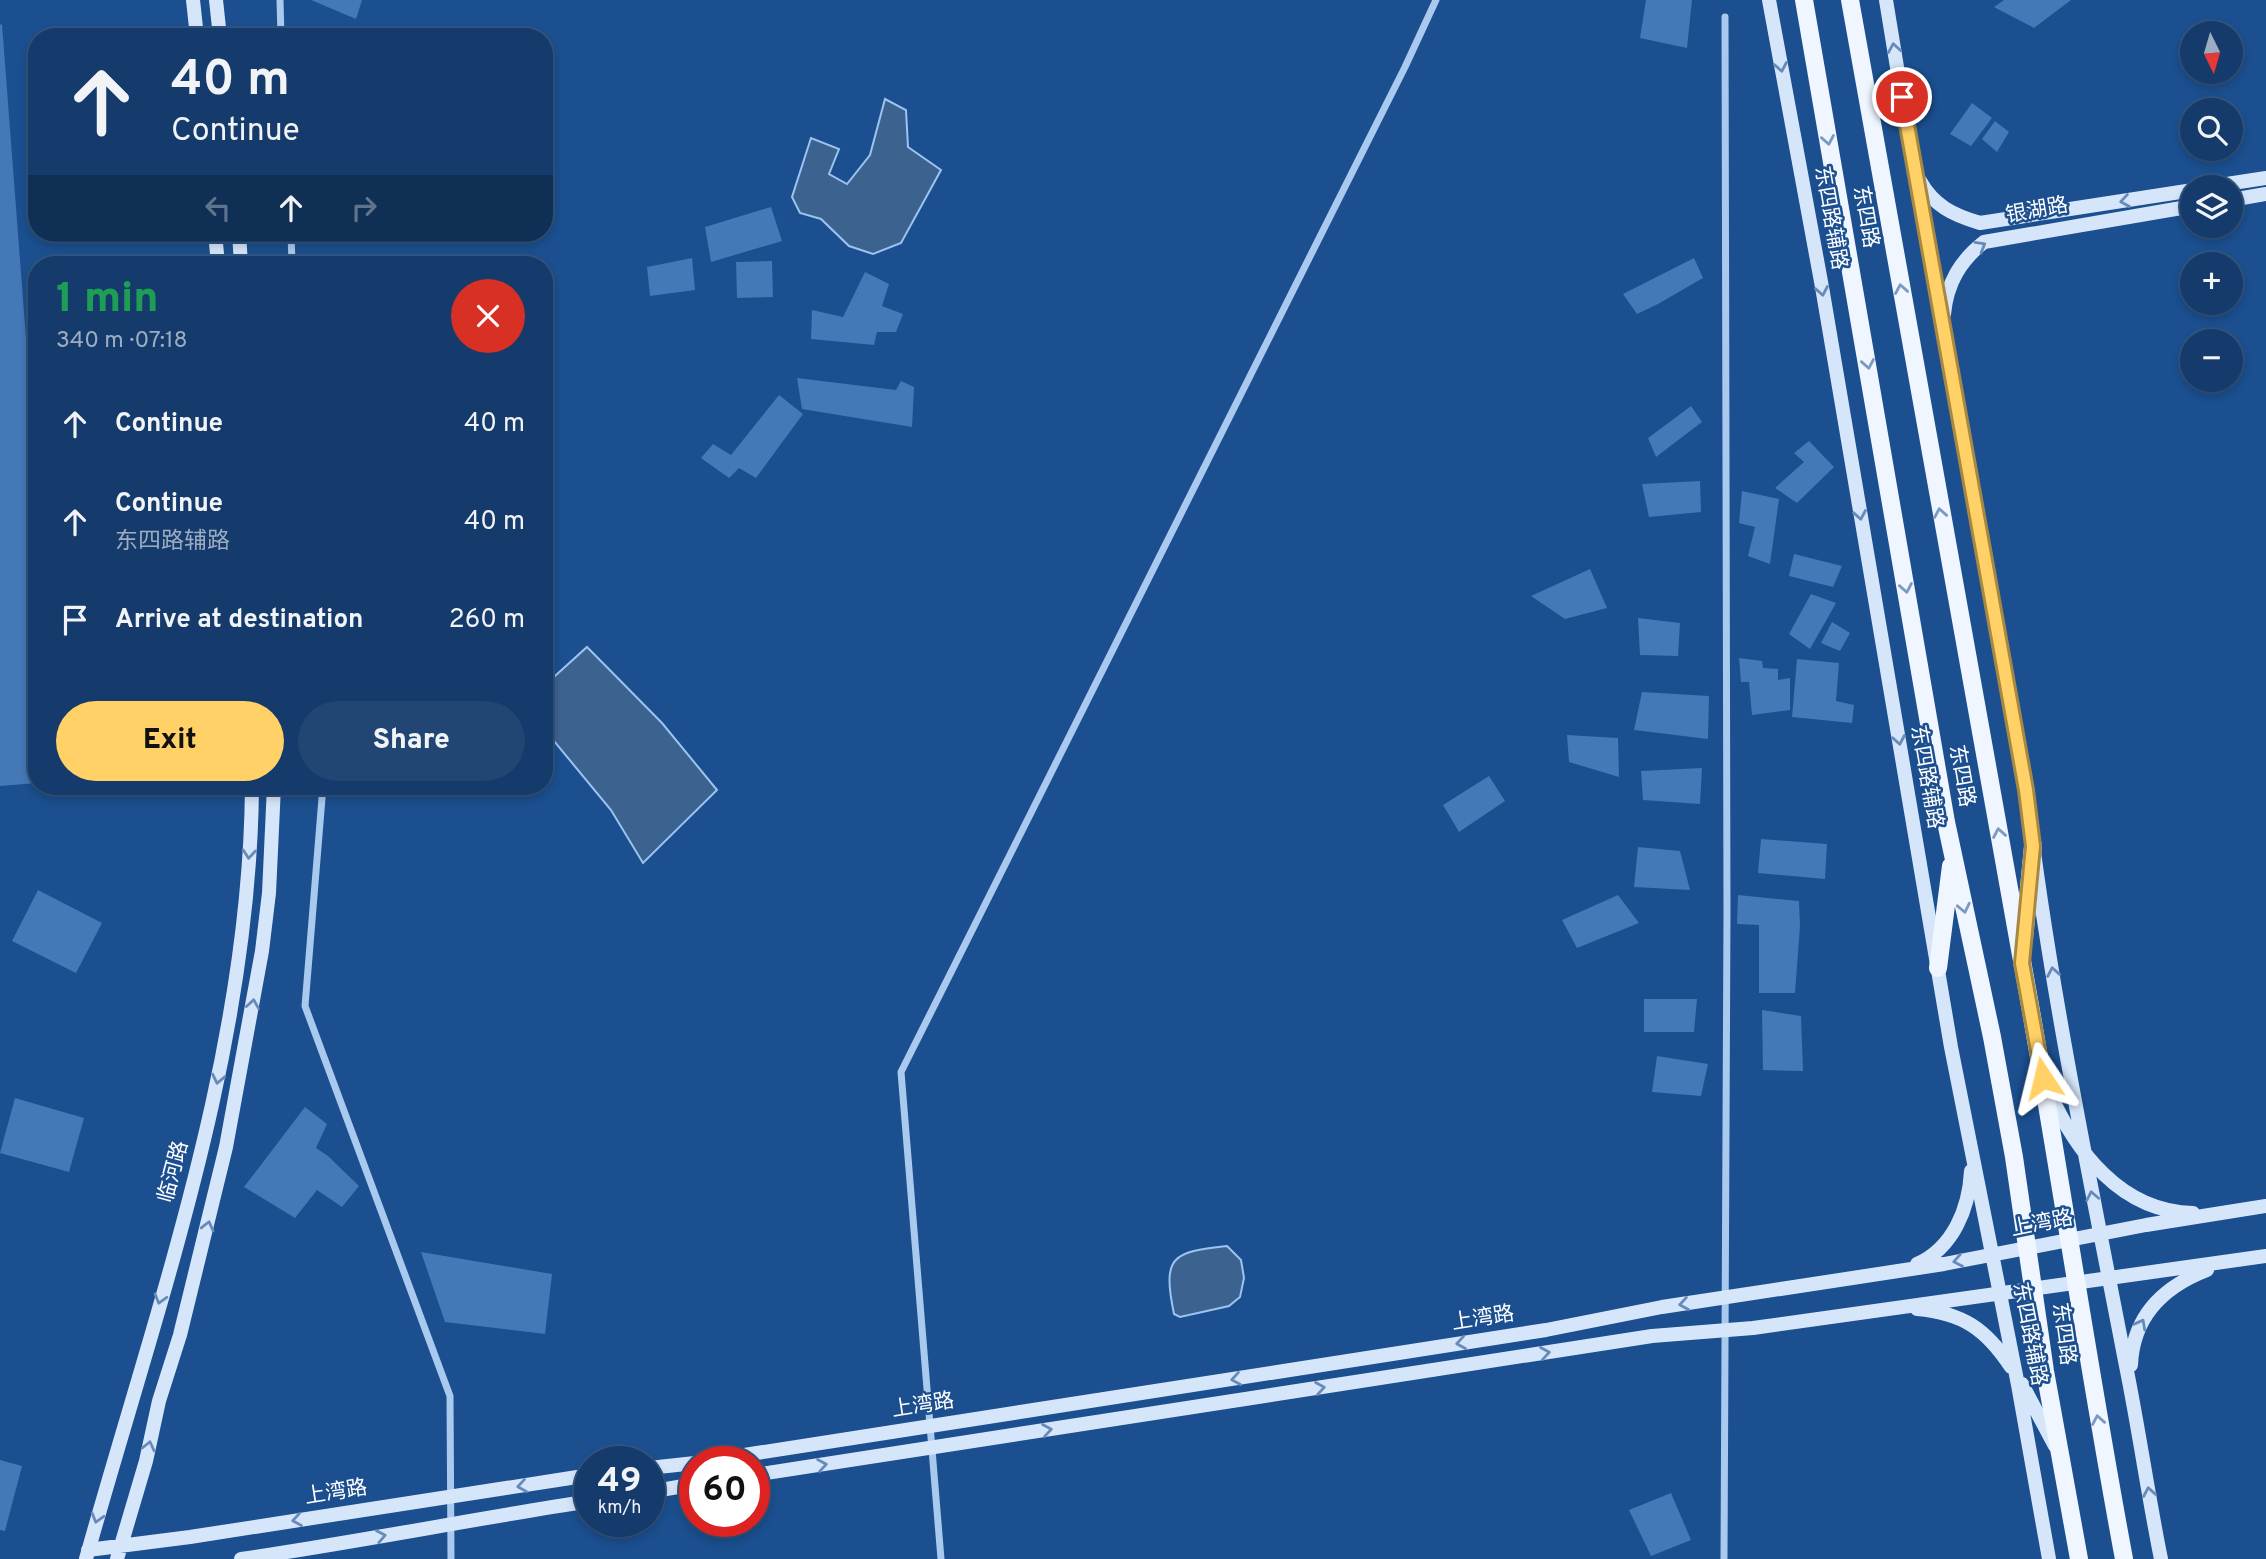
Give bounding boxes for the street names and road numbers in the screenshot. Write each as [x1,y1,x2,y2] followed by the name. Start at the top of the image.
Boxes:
[1808,164,1852,272] street label: 东四路辅路
[1846,184,1884,250] street label: 东四路
[2004,192,2070,230] street label: 银湖路
[1904,723,1948,831] street label: 东四路辅路
[1942,743,1980,809] street label: 东四路
[153,1138,195,1206] street label: 临河路
[2009,1205,2075,1243] street label: 上湾路
[2006,1280,2052,1388] street label: 东四路辅路
[1450,1301,1516,1337] street label: 上湾路
[2045,1301,2081,1367] street label: 东四路
[890,1388,956,1424] street label: 上湾路
[303,1475,369,1511] street label: 上湾路

